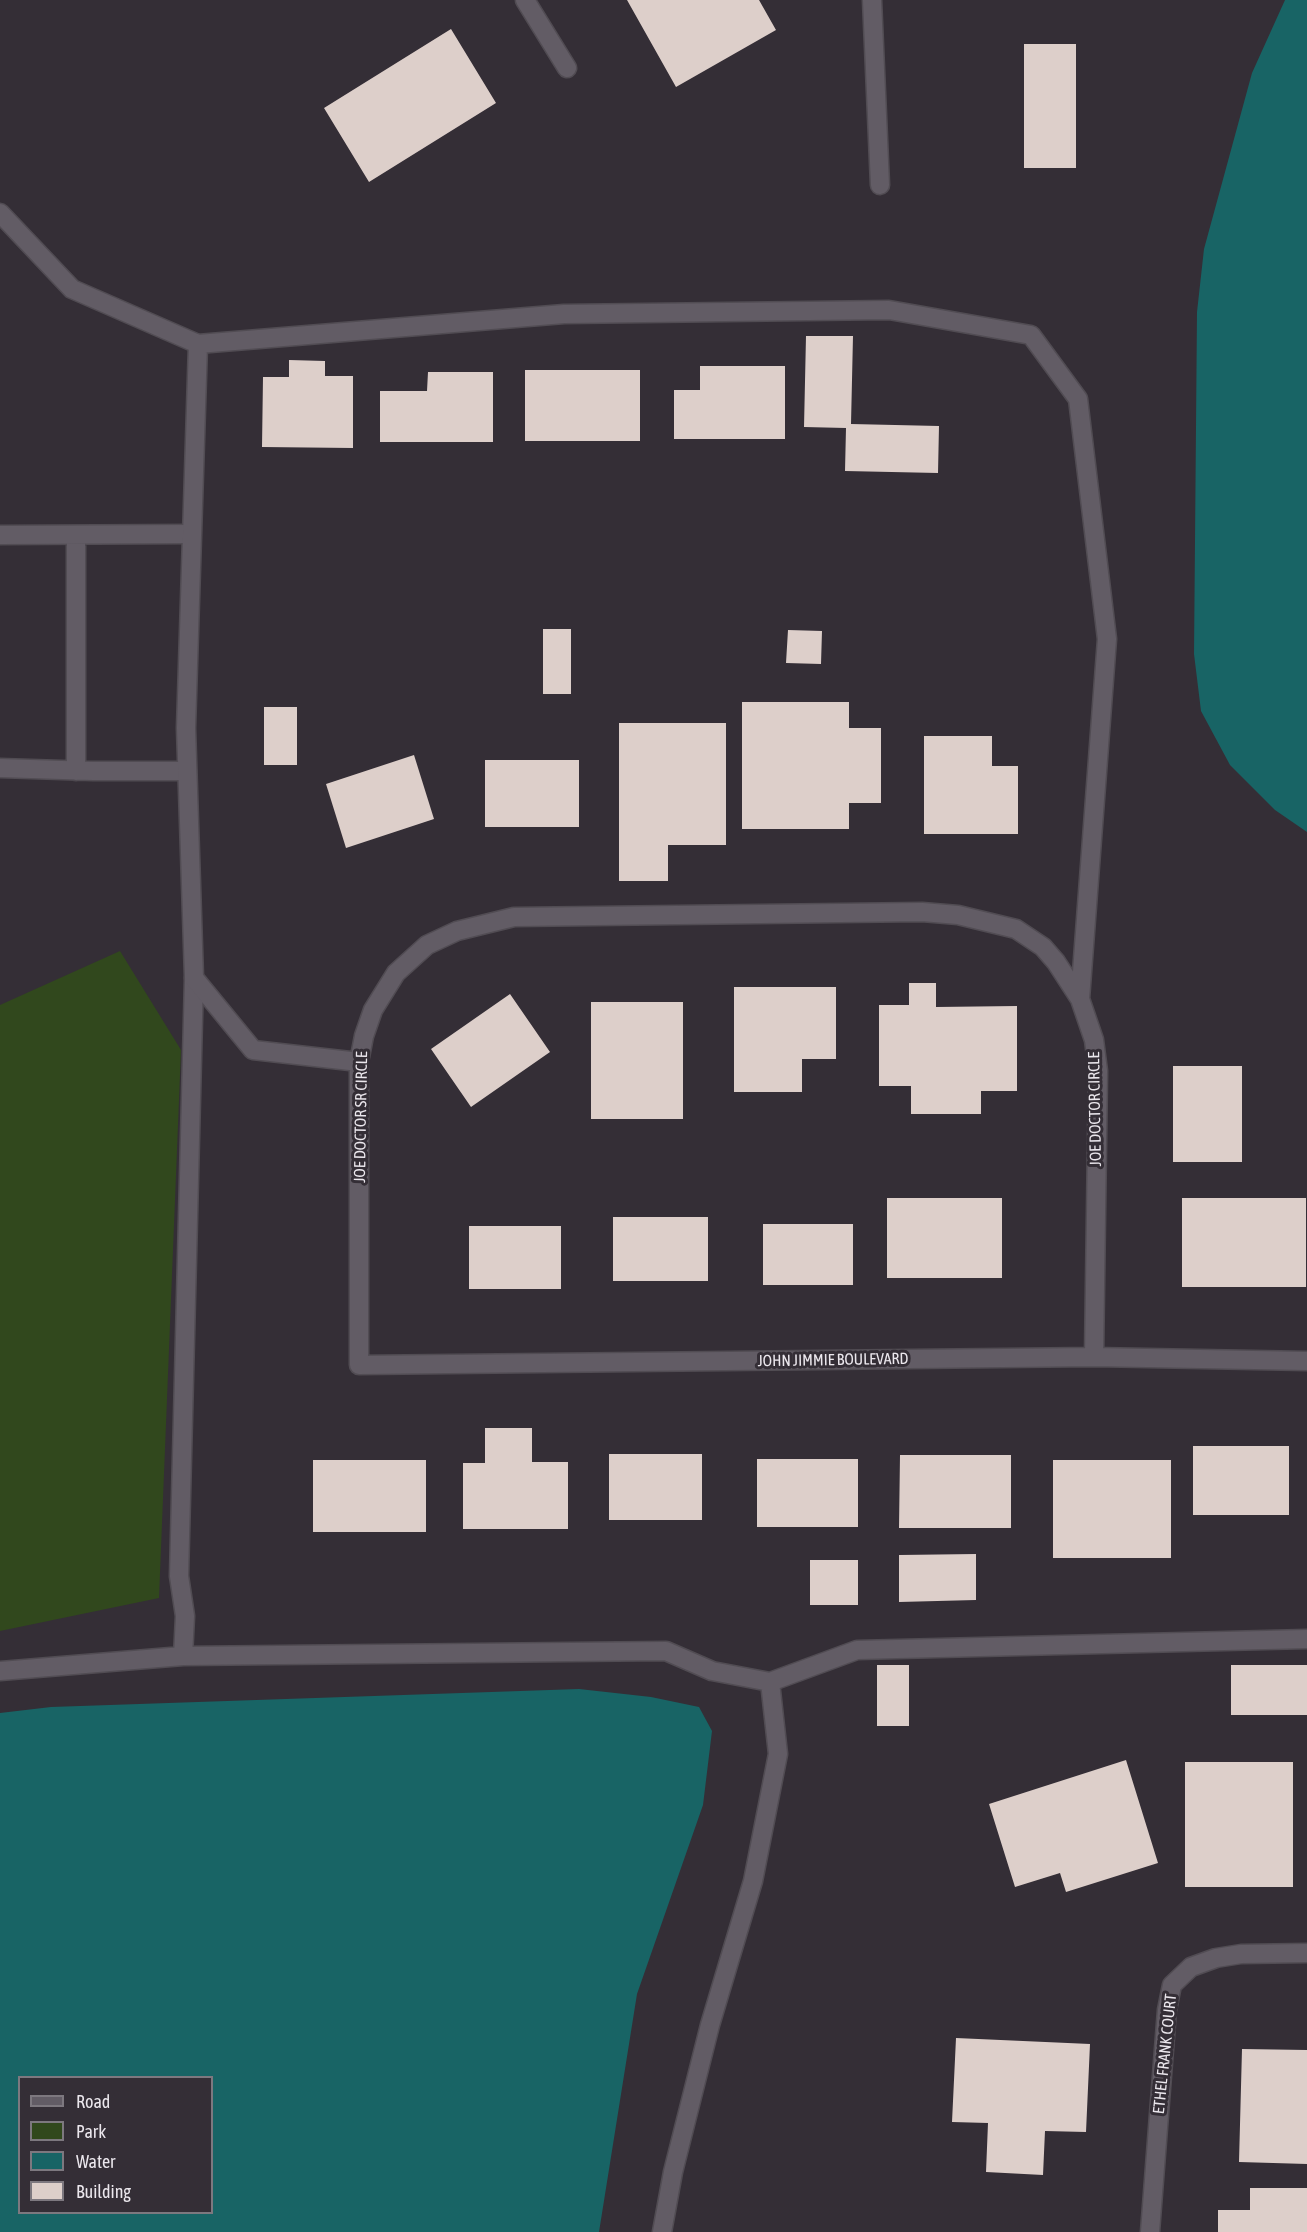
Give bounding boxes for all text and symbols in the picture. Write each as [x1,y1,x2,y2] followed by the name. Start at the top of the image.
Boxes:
[350,1051,372,1183] street label: JOE DOCTOR SR CIRCLE
[1084,1052,1106,1166] street label: JOE DOCTOR CIRCLE
[757,1349,909,1371] street label: JOHN JIMMIE BOULEVARD
[1149,1993,1181,2115] street label: ETHEL FRANK COURT
[18,2076,213,2214] legend
[76,2091,110,2112] text: Road
[76,2121,106,2142] text: Park
[76,2151,115,2172] text: Water
[76,2181,131,2202] text: Building

